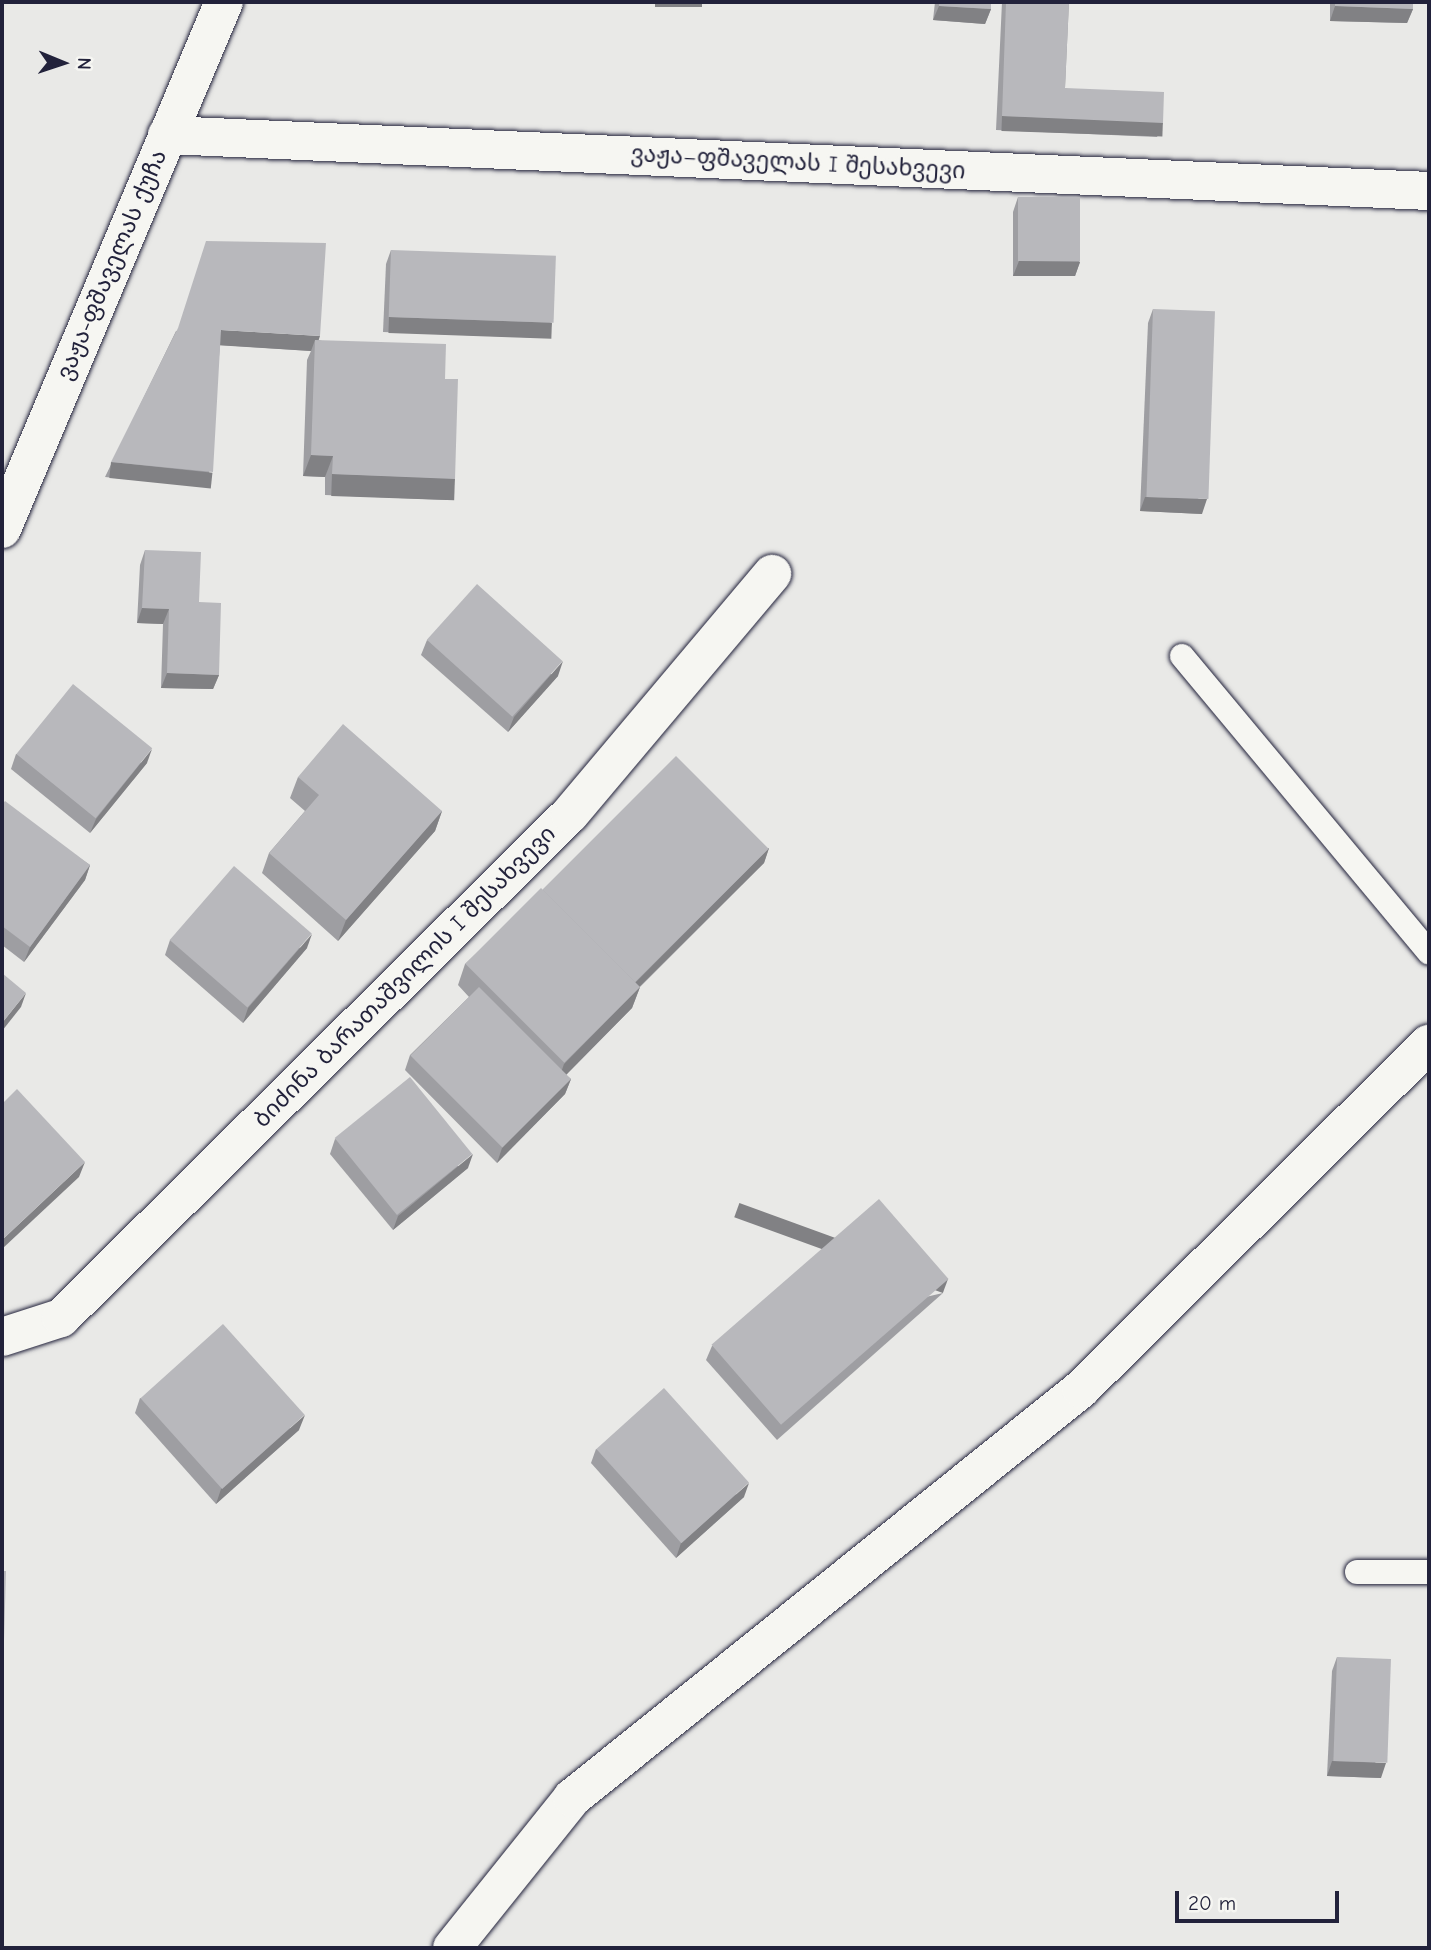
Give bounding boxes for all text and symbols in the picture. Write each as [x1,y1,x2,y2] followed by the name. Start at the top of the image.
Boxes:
[28,28,98,98] north arrow
[73,57,95,70] text: N
[630,140,966,186] street label: ვაჟა–ფშაველას I შესახვევი
[51,146,173,384] street label: ვაჟა-ფშაველას ქუჩა
[248,820,562,1134] street label: ბიძინა ბარათაშვილის I შესახვევი
[1179,1876,1344,1920] scale bar
[1188,1891,1236,1915] text: 20 m

